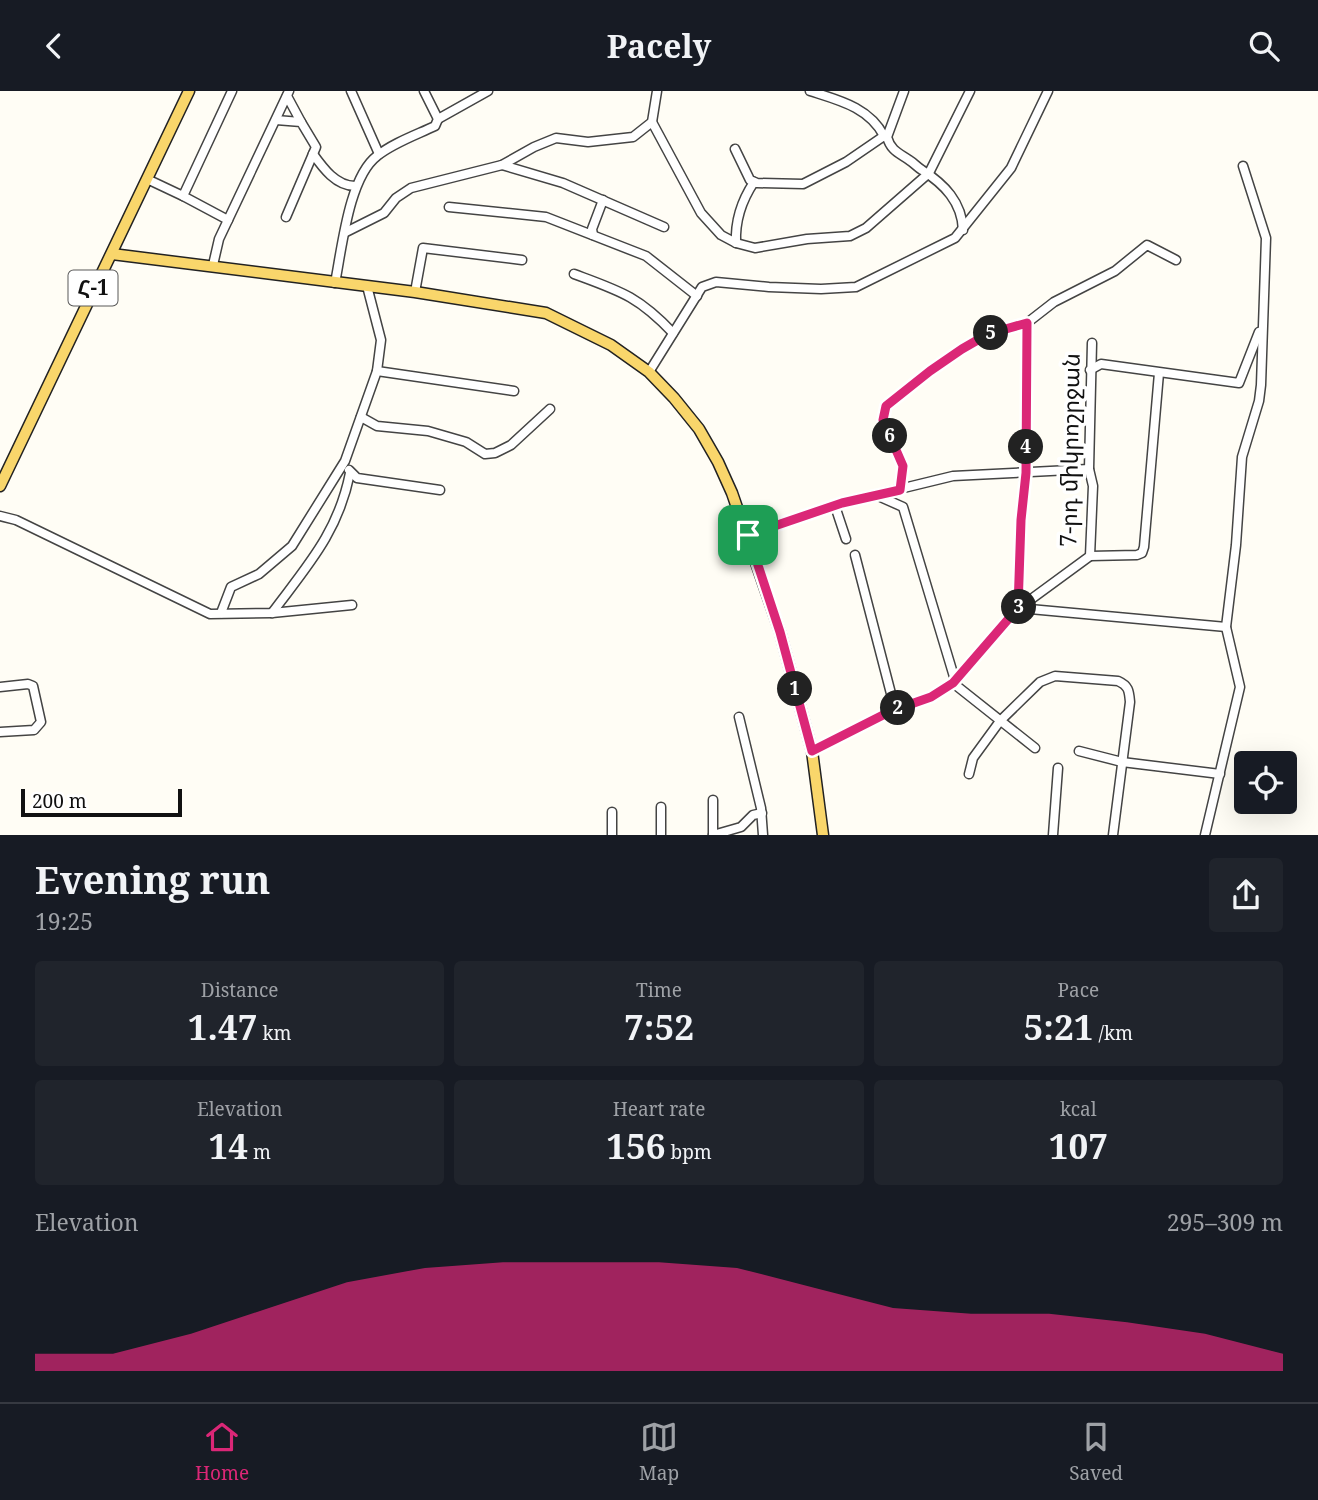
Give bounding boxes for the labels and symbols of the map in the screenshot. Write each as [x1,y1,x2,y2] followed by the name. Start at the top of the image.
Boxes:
[68,271,118,305] road number: Հ-1
[974,315,1009,351] pin: 5
[1051,353,1087,547] street label: 7-րդ միկրոշրջան
[872,419,908,453] pin: 6
[1009,429,1044,465] pin: 4
[718,505,778,565] pin
[1002,589,1036,625] pin: 3
[778,671,812,707] pin: 1
[880,691,916,725] pin: 2
[21,786,182,818] scale bar

